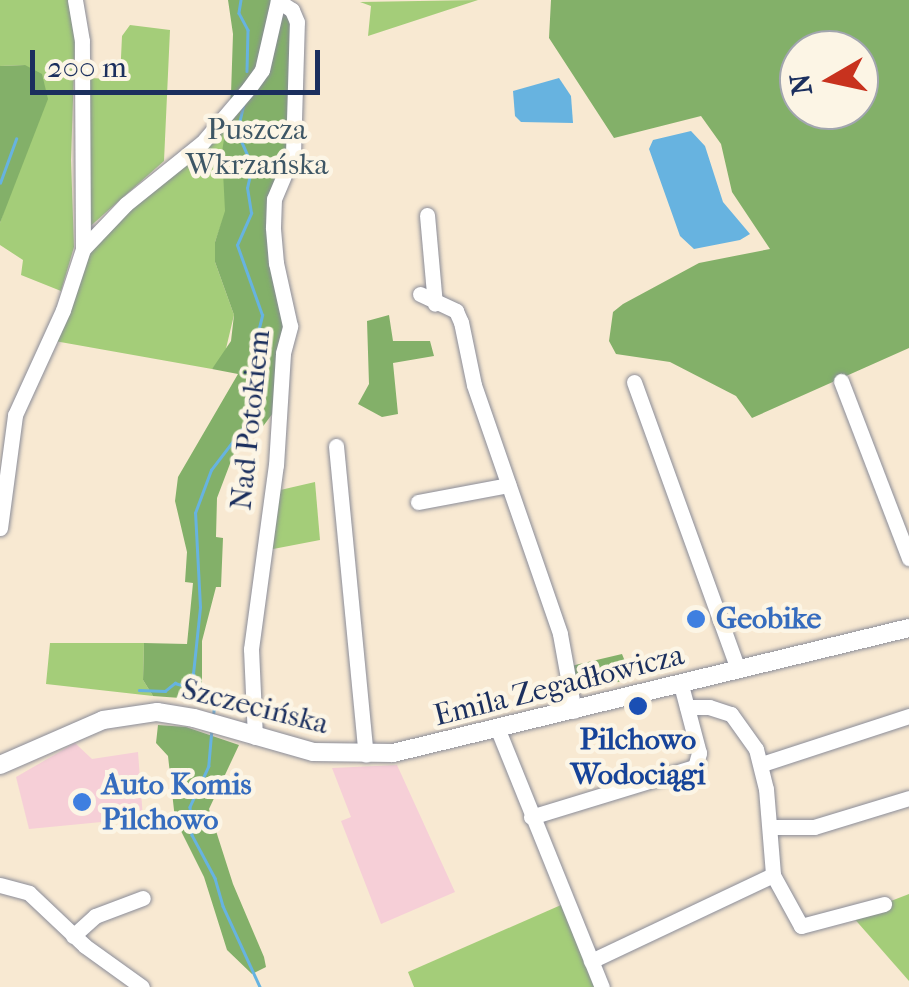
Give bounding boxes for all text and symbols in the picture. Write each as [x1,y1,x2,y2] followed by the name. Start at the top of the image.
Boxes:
[35,30,325,92] scale bar
[779,30,879,130] north arrow
[47,50,127,85] text: 200 m
[783,71,819,98] text: N
[186,112,328,182] park label: Puszcza Wkrzańska
[224,328,278,512] street label: Nad Potokiem
[716,601,821,637] place label: Geobike
[685,608,707,630] marker: Geobike
[430,638,688,734] street label: Emila Zegadłowicza
[178,671,332,743] street label: Szczecińska
[627,695,649,717] marker: Pilchowo Wodociągi
[570,722,706,792] place label: Pilchowo Wodociągi
[102,767,252,838] place label: Auto Komis Pilchowo
[71,791,93,813] marker: Auto Komis Pilchowo

